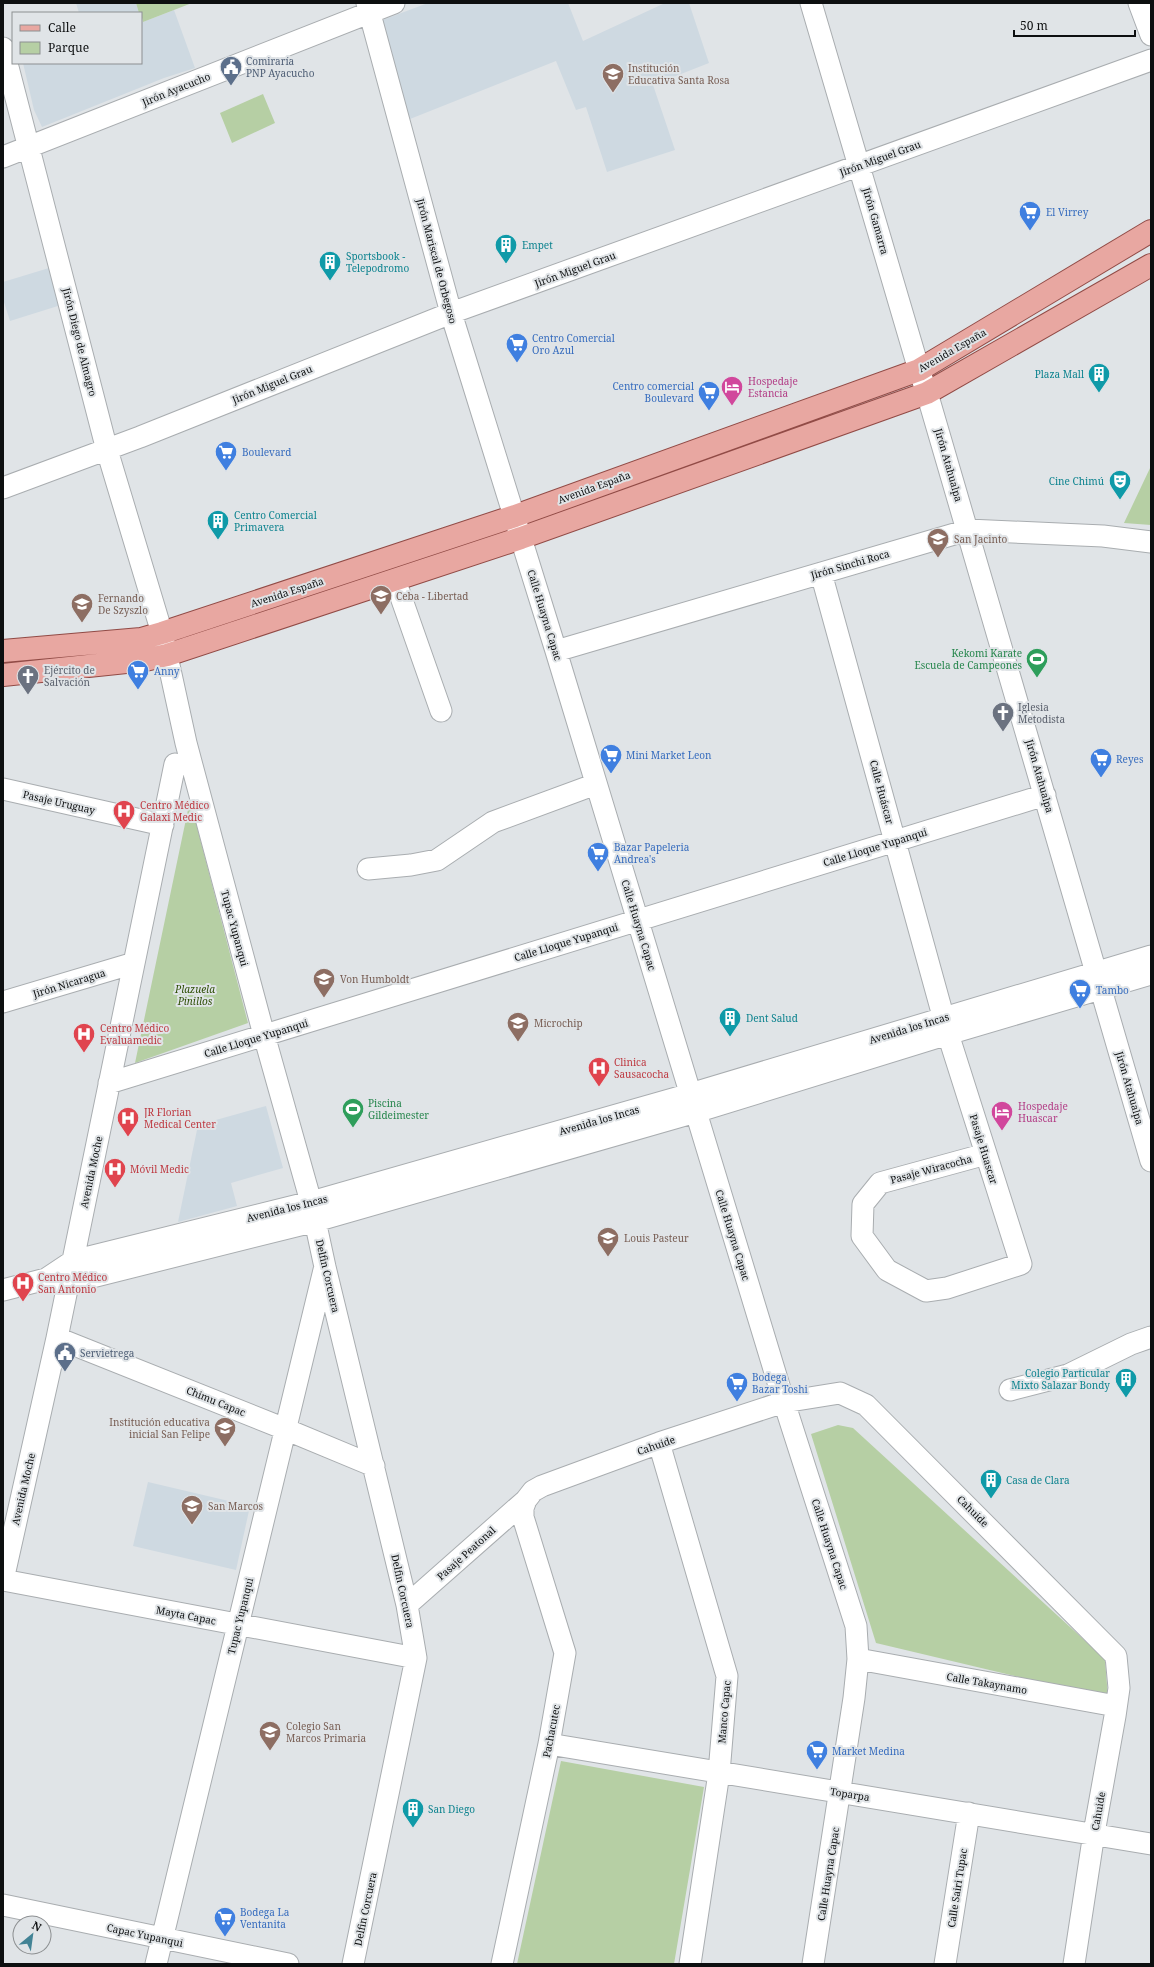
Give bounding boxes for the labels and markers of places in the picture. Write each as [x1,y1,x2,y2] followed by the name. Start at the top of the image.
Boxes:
[218,54,244,87] public building icon: Comiraría PNP Ayacucho
[246,54,315,80] place label: Comiraría PNP Ayacucho
[600,61,626,94] school or university icon: Institución Educativa Santa Rosa
[628,61,730,87] place label: Institución Educativa Santa Rosa
[1017,199,1043,232] supermarket icon: El Virrey
[1046,205,1089,219] place label: El Virrey
[493,232,519,265] building icon: Empet
[522,238,553,252] place label: Empet
[317,249,343,282] building icon: Sportsbook - Telepodromo
[346,249,409,275] place label: Sportsbook - Telepodromo
[504,331,530,364] supermarket icon: Centro Comercial Oro Azul
[532,331,615,357] place label: Centro Comercial Oro Azul
[1086,361,1112,394] building icon: Plaza Mall
[1035,367,1084,381] place label: Plaza Mall
[719,374,745,407] hotel icon: Hospedaje Estancia
[748,374,798,400] place label: Hospedaje Estancia
[612,379,694,405] place label: Centro comercial Boulevard
[696,379,722,412] supermarket icon: Centro comercial Boulevard
[213,439,239,472] supermarket icon: Boulevard
[242,445,291,459] place label: Boulevard
[1107,468,1133,501] theatre icon: Cine Chimú
[1049,474,1105,488] place label: Cine Chimú
[205,508,231,541] building icon: Centro Comercial Primavera
[234,508,317,534] place label: Centro Comercial Primavera
[925,526,951,559] school or university icon: San Jacinto
[954,532,1007,546] place label: San Jacinto
[368,583,394,616] school or university icon: Ceba - Libertad
[396,589,468,603] place label: Ceba - Libertad
[69,591,95,624] school or university icon: Fernando De Szyszlo
[98,591,148,617] place label: Fernando De Szyszlo
[914,646,1022,672] place label: Kekomi Karate Escuela de Campeones
[1024,646,1050,679] sports icon: Kekomi Karate Escuela de Campeones
[125,658,151,691] supermarket icon: Anny
[15,663,41,696] church icon: Ejército de Salvación
[44,663,95,689] place label: Ejército de Salvación
[154,664,180,678] place label: Anny
[990,700,1016,733] church icon: Iglesia Metodista
[1018,700,1065,726] place label: Iglesia Metodista
[598,742,624,775] supermarket icon: Mini Market Leon
[1088,746,1114,779] supermarket icon: Reyes
[626,748,712,762] place label: Mini Market Leon
[1116,752,1144,766] place label: Reyes
[111,798,137,831] hospital icon: Centro Médico Galaxi Medic
[140,798,210,824] place label: Centro Médico Galaxi Medic
[585,840,611,873] supermarket icon: Bazar Papeleria Andrea's
[614,840,690,866] place label: Bazar Papeleria Andrea's
[311,966,337,999] school or university icon: Von Humboldt
[340,972,410,986] place label: Von Humboldt
[1067,977,1093,1010] supermarket icon: Tambo
[1096,983,1129,997] place label: Tambo
[717,1005,743,1038] building icon: Dent Salud
[505,1010,531,1043] school or university icon: Microchip
[746,1011,798,1025] place label: Dent Salud
[534,1016,583,1030] place label: Microchip
[71,1021,97,1054] hospital icon: Centro Médico Evaluamedic
[100,1021,170,1047] place label: Centro Médico Evaluamedic
[586,1055,612,1088] hospital icon: Clinica Sausacocha
[614,1055,670,1081] place label: Clinica Sausacocha
[340,1096,366,1129] sports icon: Piscina Gildeimester
[368,1096,429,1122] place label: Piscina Gildeimester
[989,1099,1015,1132] hotel icon: Hospedaje Huascar
[1018,1099,1068,1125] place label: Hospedaje Huascar
[115,1105,141,1138] hospital icon: JR Florian Medical Center
[143,1105,216,1131] place label: JR Florian Medical Center
[102,1156,128,1189] hospital icon: Móvil Medic
[130,1162,189,1176] place label: Móvil Medic
[595,1225,621,1258] school or university icon: Louis Pasteur
[624,1231,689,1245] place label: Louis Pasteur
[10,1270,36,1303] hospital icon: Centro Médico San Antonio
[38,1270,108,1296] place label: Centro Médico San Antonio
[52,1340,78,1373] public building icon: Servietrega
[80,1346,135,1360] place label: Servietrega
[1011,1366,1110,1392] place label: Colegio Particular Mixto Salazar Bondy
[1113,1366,1139,1399] building icon: Colegio Particular Mixto Salazar Bondy
[724,1370,750,1403] supermarket icon: Bodega Bazar Toshi
[752,1370,808,1396] place label: Bodega Bazar Toshi
[109,1415,210,1441] place label: Institución educativa inicial San Felipe
[212,1415,238,1448] school or university icon: Institución educativa inicial San Felipe
[978,1467,1004,1500] building icon: Casa de Clara
[1006,1473,1070,1487] place label: Casa de Clara
[179,1493,205,1526] school or university icon: San Marcos
[208,1499,264,1513] place label: San Marcos
[257,1719,283,1752] school or university icon: Colegio San Marcos Primaria
[286,1719,366,1745] place label: Colegio San Marcos Primaria
[804,1738,830,1771] supermarket icon: Market Medina
[832,1744,905,1758] place label: Market Medina
[400,1796,426,1829] building icon: San Diego
[428,1802,475,1816] place label: San Diego
[212,1905,238,1938] supermarket icon: Bodega La Ventanita
[240,1905,290,1931] place label: Bodega La Ventanita

